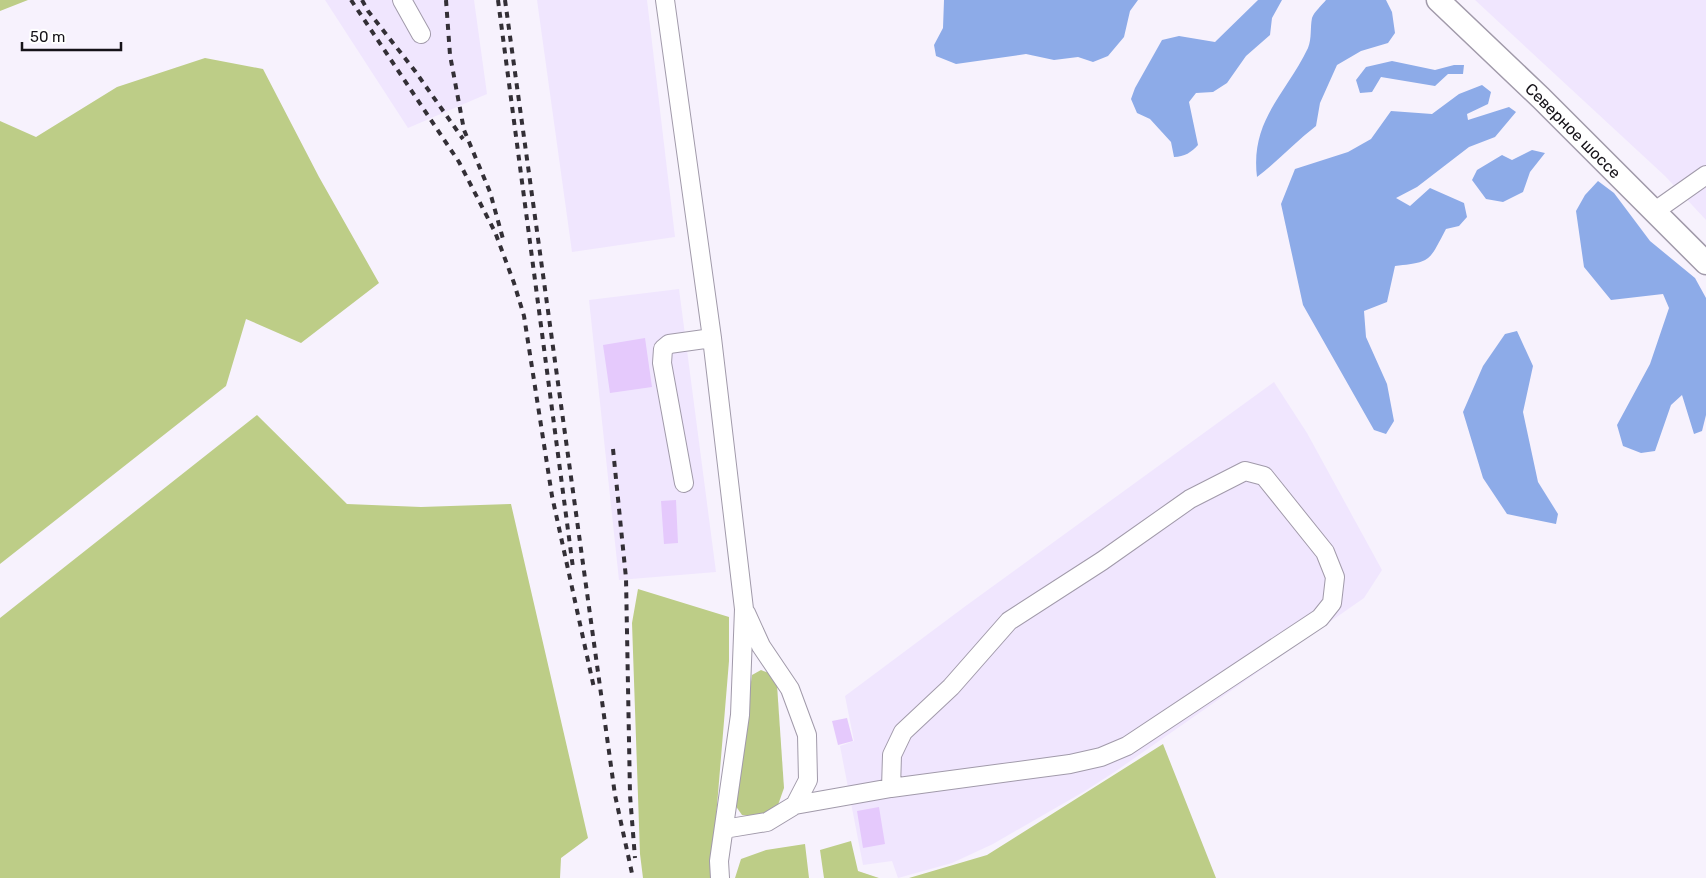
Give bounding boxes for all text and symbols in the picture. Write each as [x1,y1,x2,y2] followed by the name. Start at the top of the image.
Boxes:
[22,20,121,52] scale bar
[30,28,65,46] text: 50 m
[1521,79,1625,183] street label: Северное шоссе

